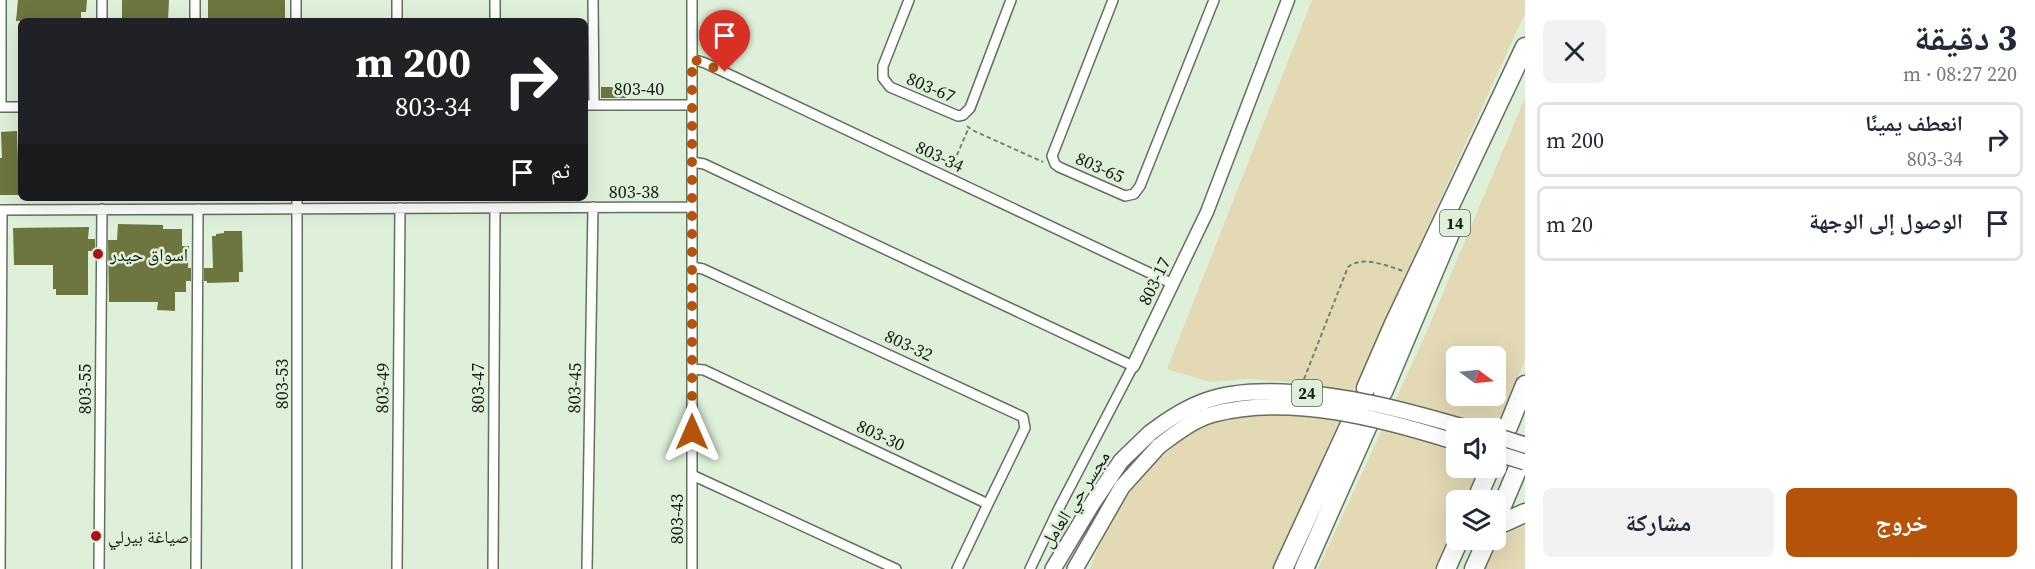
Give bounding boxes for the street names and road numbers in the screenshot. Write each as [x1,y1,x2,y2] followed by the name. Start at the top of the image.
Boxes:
[903,66,959,108] street label: 803-67
[614,76,664,101] street label: 803-40
[912,134,968,178] street label: 803-34
[1072,145,1128,189] street label: 803-65
[609,179,659,204] street label: 803-38
[1440,210,1470,236] road number: 14
[1132,253,1176,309] street label: 803-17
[881,323,937,367] street label: 803-32
[269,359,294,409] street label: 803-53
[369,362,395,414] street label: 803-49
[561,362,587,414] street label: 803-45
[465,363,490,413] street label: 803-47
[72,364,97,414] street label: 803-55
[1292,380,1322,406] road number: 24
[853,413,909,457] street label: 803-30
[1034,446,1118,554] street label: مجسر حي العامل
[664,494,689,544] street label: 803-43

